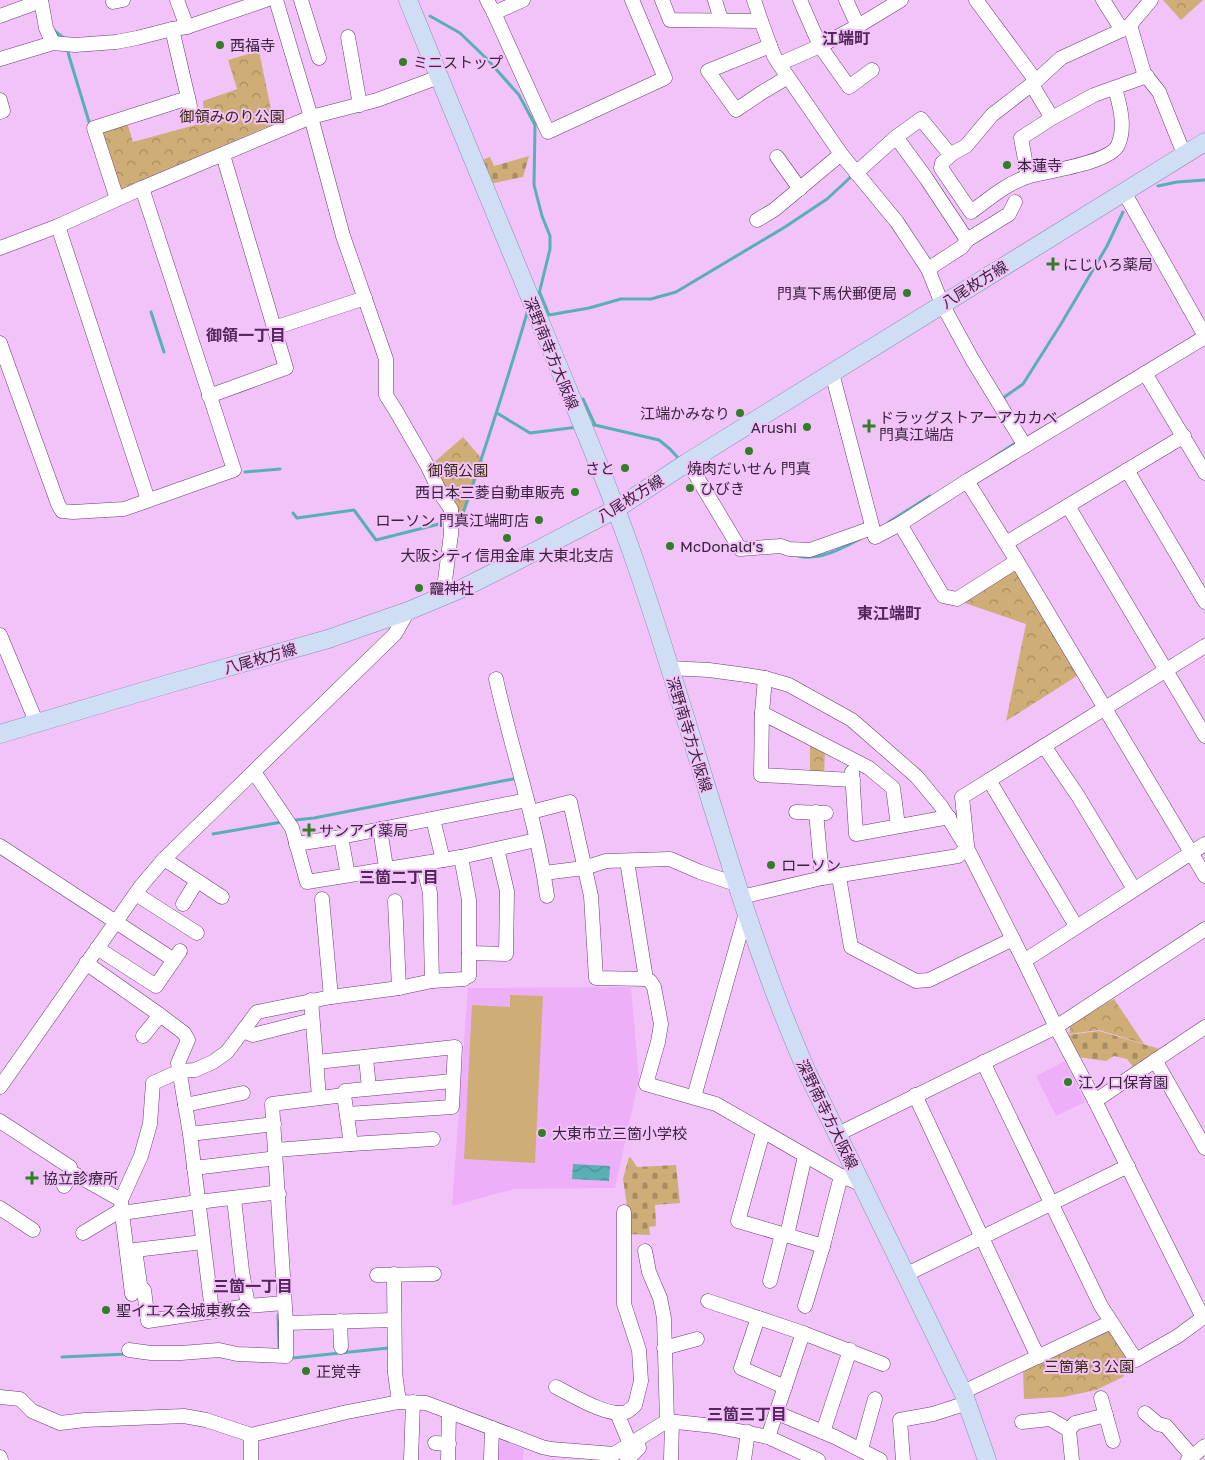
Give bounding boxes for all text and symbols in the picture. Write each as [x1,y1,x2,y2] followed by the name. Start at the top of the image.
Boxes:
[822,28,870,48] district label: 江端町
[230,36,275,54] place label: 西福寺
[214,39,226,51] marker: 西福寺
[413,53,503,71] place label: ミニストップ
[397,56,409,68] marker: ミニストップ
[179,107,285,125] park label: 御領みのり公園
[1017,156,1062,174] place label: 本蓮寺
[1001,159,1013,171] marker: 本蓮寺
[1063,255,1153,273] place label: にじいろ薬局
[937,256,1011,312] street label: 八尾枚方線
[1047,258,1059,270] marker: にじいろ薬局
[777,284,897,302] place label: 門真下馬伏郵便局
[901,287,913,299] marker: 門真下馬伏郵便局
[521,294,583,412] street label: 深野南寺方大阪線
[206,325,286,345] district label: 御領一丁目
[640,404,730,422] place label: 江端かみなり
[734,407,746,419] marker: 江端かみなり
[879,408,1058,443] place label: ドラッグストアーアカカベ 門真江端店
[751,418,797,436] place label: Arushi
[863,420,875,432] marker: ドラッグストアーアカカベ 門真江端店
[801,421,813,433] marker: Arushi
[743,445,755,457] marker: 焼肉だいせん 門真
[585,459,615,477] place label: さと
[687,459,811,477] place label: 焼肉だいせん 門真
[428,461,488,479] park label: 御領公園
[619,462,631,474] marker: さと
[593,470,667,526] street label: 八尾枚方線
[700,479,745,497] place label: ひびき
[684,482,696,494] marker: ひびき
[415,483,565,501] place label: 西日本三菱自動車販売
[569,486,581,498] marker: 西日本三菱自動車販売
[375,511,529,529] place label: ローソン 門真江端町店
[533,514,545,526] marker: ローソン 門真江端町店
[501,532,513,544] marker: 大阪シティ信用金庫 大東北支店
[680,537,763,555] place label: McDonald's
[664,540,676,552] marker: McDonald's
[401,546,613,564] place label: 大阪シティ信用金庫 大東北支店
[429,579,474,597] place label: 龗神社
[413,582,425,594] marker: 龗神社
[857,603,921,623] district label: 東江端町
[221,639,299,677] street label: 八尾枚方線
[664,674,716,794] street label: 深野南寺方大阪線
[319,821,408,839] place label: サンアイ薬局
[303,824,315,836] marker: サンアイ薬局
[781,856,841,874] place label: ローソン
[765,859,777,871] marker: ローソン
[359,867,439,887] district label: 三箇二丁目
[794,1056,862,1172] street label: 深野南寺方大阪線
[1078,1073,1168,1091] place label: 江ノ口保育園
[1062,1076,1074,1088] marker: 江ノ口保育園
[552,1124,687,1142] place label: 大東市立三箇小学校
[536,1127,548,1139] marker: 大東市立三箇小学校
[43,1169,118,1187] place label: 協立診療所
[25,1171,39,1185] marker: 協立診療所
[213,1276,293,1296] district label: 三箇一丁目
[116,1301,251,1319] place label: 聖イエス会城東教会
[100,1304,112,1316] marker: 聖イエス会城東教会
[1044,1357,1134,1375] park label: 三箇第３公園
[316,1362,361,1380] place label: 正覚寺
[300,1365,312,1377] marker: 正覚寺
[707,1404,787,1424] district label: 三箇三丁目

